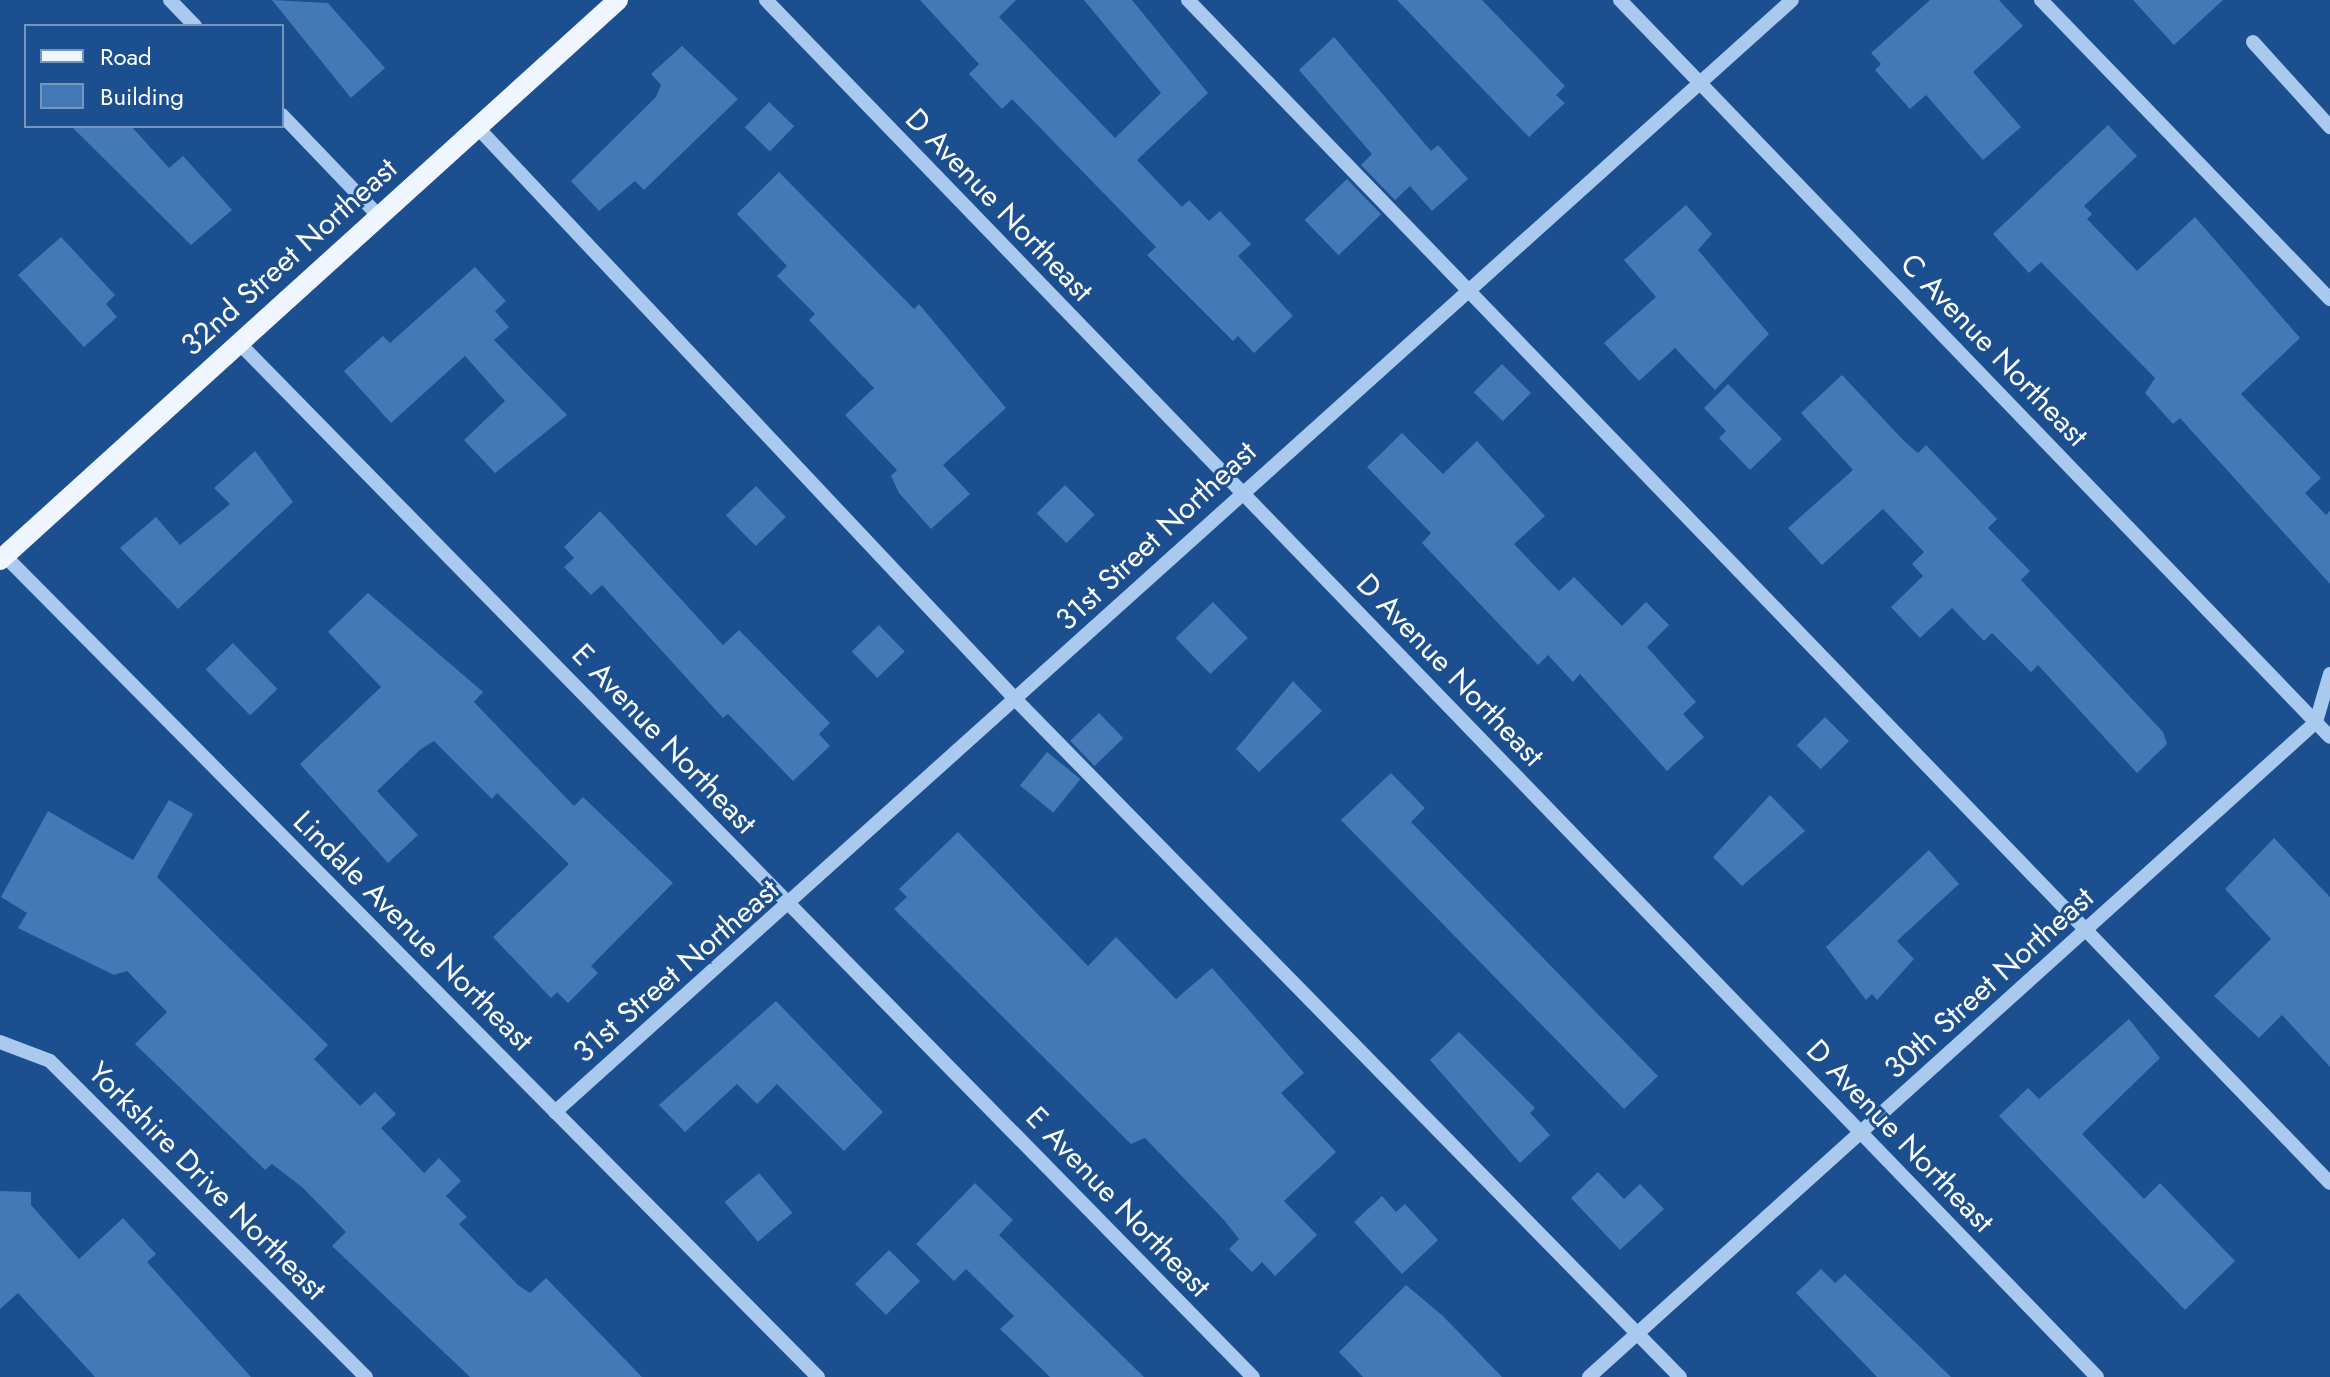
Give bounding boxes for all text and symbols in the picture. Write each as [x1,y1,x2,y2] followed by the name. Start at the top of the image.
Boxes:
[24,24,284,128] legend
[100,39,152,74] text: Road
[100,79,184,114] text: Building
[898,101,1100,309] street label: D Avenue Northeast
[174,151,404,363] street label: 32nd Street Northeast
[1893,246,2095,454] street label: C Avenue Northeast
[1048,434,1264,638] street label: 31st Street Northeast
[1349,566,1551,774] street label: D Avenue Northeast
[564,637,764,841] street label: E Avenue Northeast
[286,804,540,1058] street label: Lindale Avenue Northeast
[566,872,786,1070] street label: 31st Street Northeast
[1877,880,2101,1086] street label: 30th Street Northeast
[1799,1032,2001,1240] street label: D Avenue Northeast
[81,1055,333,1307] street label: Yorkshire Drive Northeast
[1018,1100,1218,1304] street label: E Avenue Northeast

